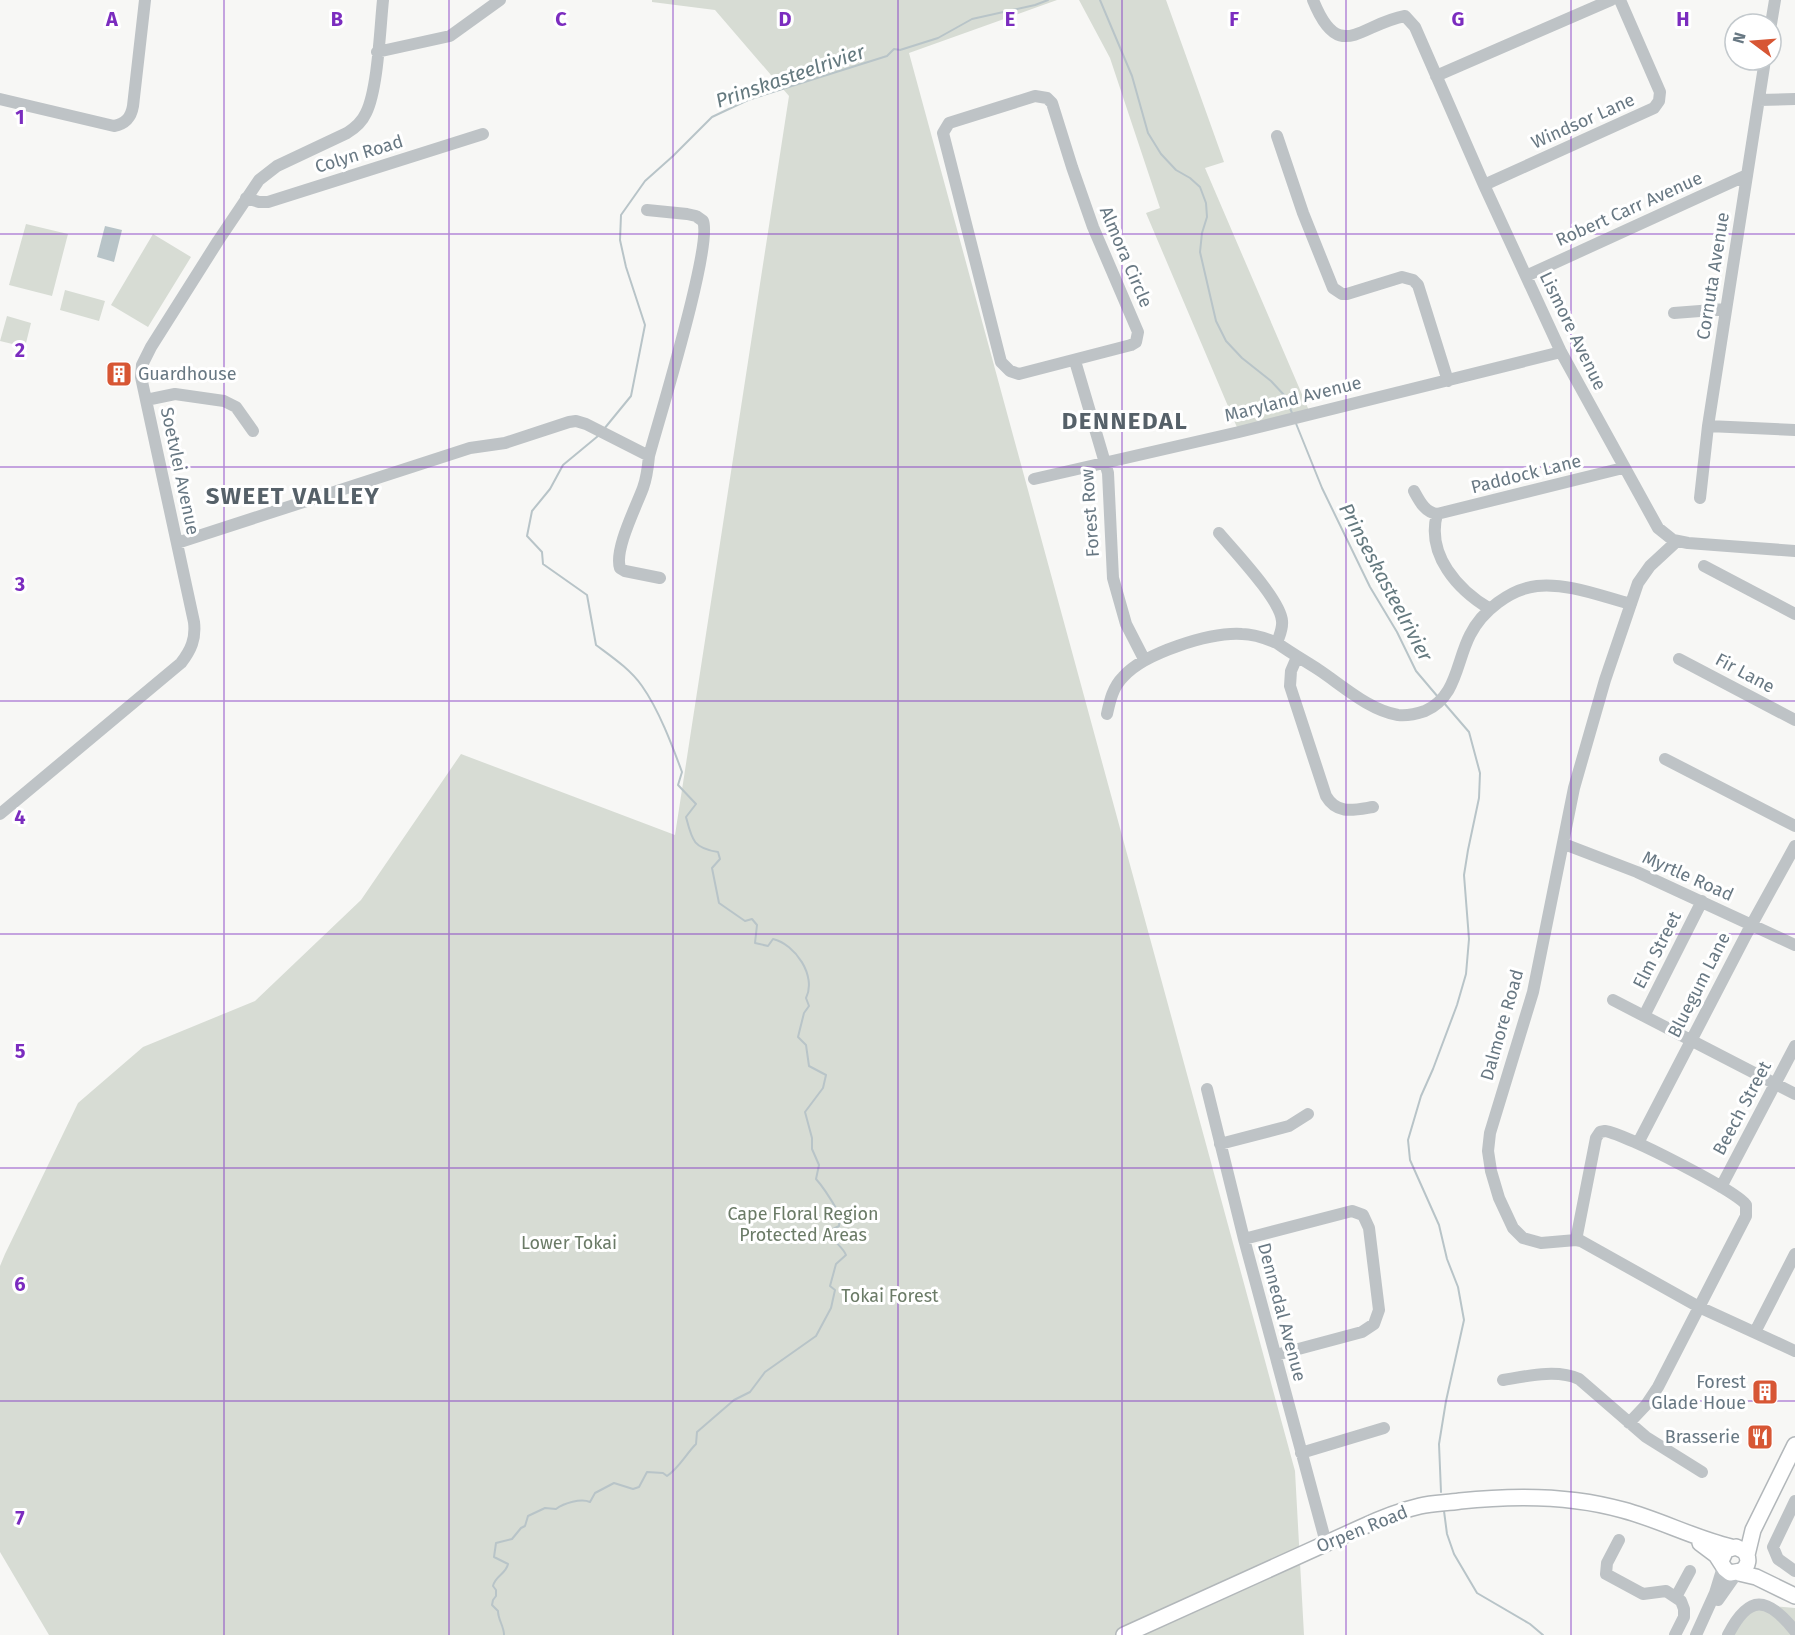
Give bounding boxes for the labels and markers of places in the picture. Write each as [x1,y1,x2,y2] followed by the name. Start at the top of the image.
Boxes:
[104,359,134,389] building icon: Guardhouse
[138,363,237,385] place label: Guardhouse
[1651,1371,1747,1414] place label: Forest Glade Houe
[1750,1377,1780,1407] building icon: Forest Glade Houe
[1745,1422,1775,1452] restaurant icon: Brasserie
[1665,1426,1740,1448] place label: Brasserie

